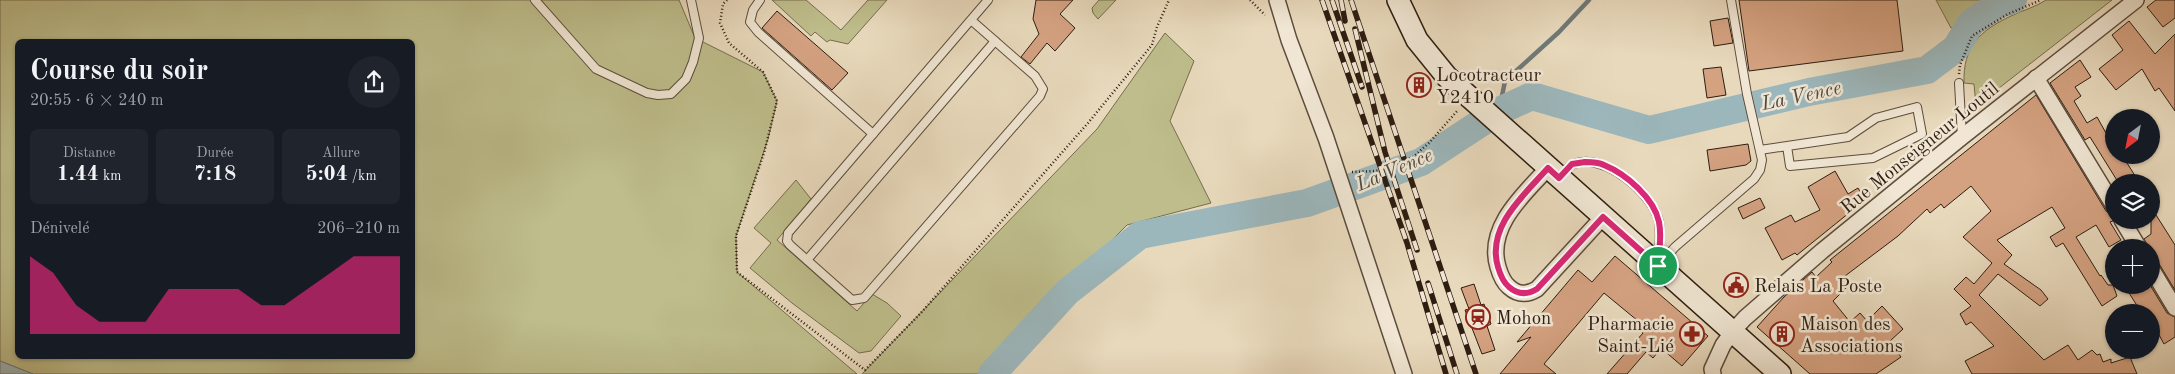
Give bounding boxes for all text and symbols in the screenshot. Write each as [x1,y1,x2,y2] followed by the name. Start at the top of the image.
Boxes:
[348,56,400,108] button: share
[30,58,208,86] text: Course du soir
[1436,67,1542,108] place label: Locotracteur Y2410
[1406,72,1432,98] building icon: Locotracteur Y2410
[1759,79,1843,115] water label: La Vence
[1838,79,2003,218] street label: Rue Monseigneur Loutil
[30,93,163,109] text: 20:55 · 6 × 240 m
[2105,109,2160,164] north arrow
[2105,109,2160,359] map controls
[63,146,115,160] text: Distance
[196,146,234,160] text: Durée
[322,146,360,160] text: Allure
[1353,146,1436,196] water label: La Vence
[57,164,99,185] text: 1.44
[194,164,236,185] text: 7:18
[305,164,348,185] text: 5:04
[99,169,121,183] text: km
[348,169,377,183] text: /km
[2105,174,2160,229] button: layers
[30,221,90,237] text: Dénivelé
[317,221,400,237] text: 206–210 m
[2105,239,2160,294] button: +
[1637,245,1679,287] pin
[1644,252,1672,280] icon: arrive
[1723,272,1749,298] public building icon: Relais La Poste
[1754,278,1882,297] place label: Relais La Poste
[1465,304,1491,330] station icon: Mohon
[2105,304,2160,359] button: −
[1496,310,1551,329] place label: Mohon
[1587,316,1674,357] place label: Pharmacie Saint-Lié
[1800,316,1903,357] place label: Maison des Associations
[1679,321,1705,347] pharmacy icon: Pharmacie Saint-Lié
[1769,321,1795,347] building icon: Maison des Associations

